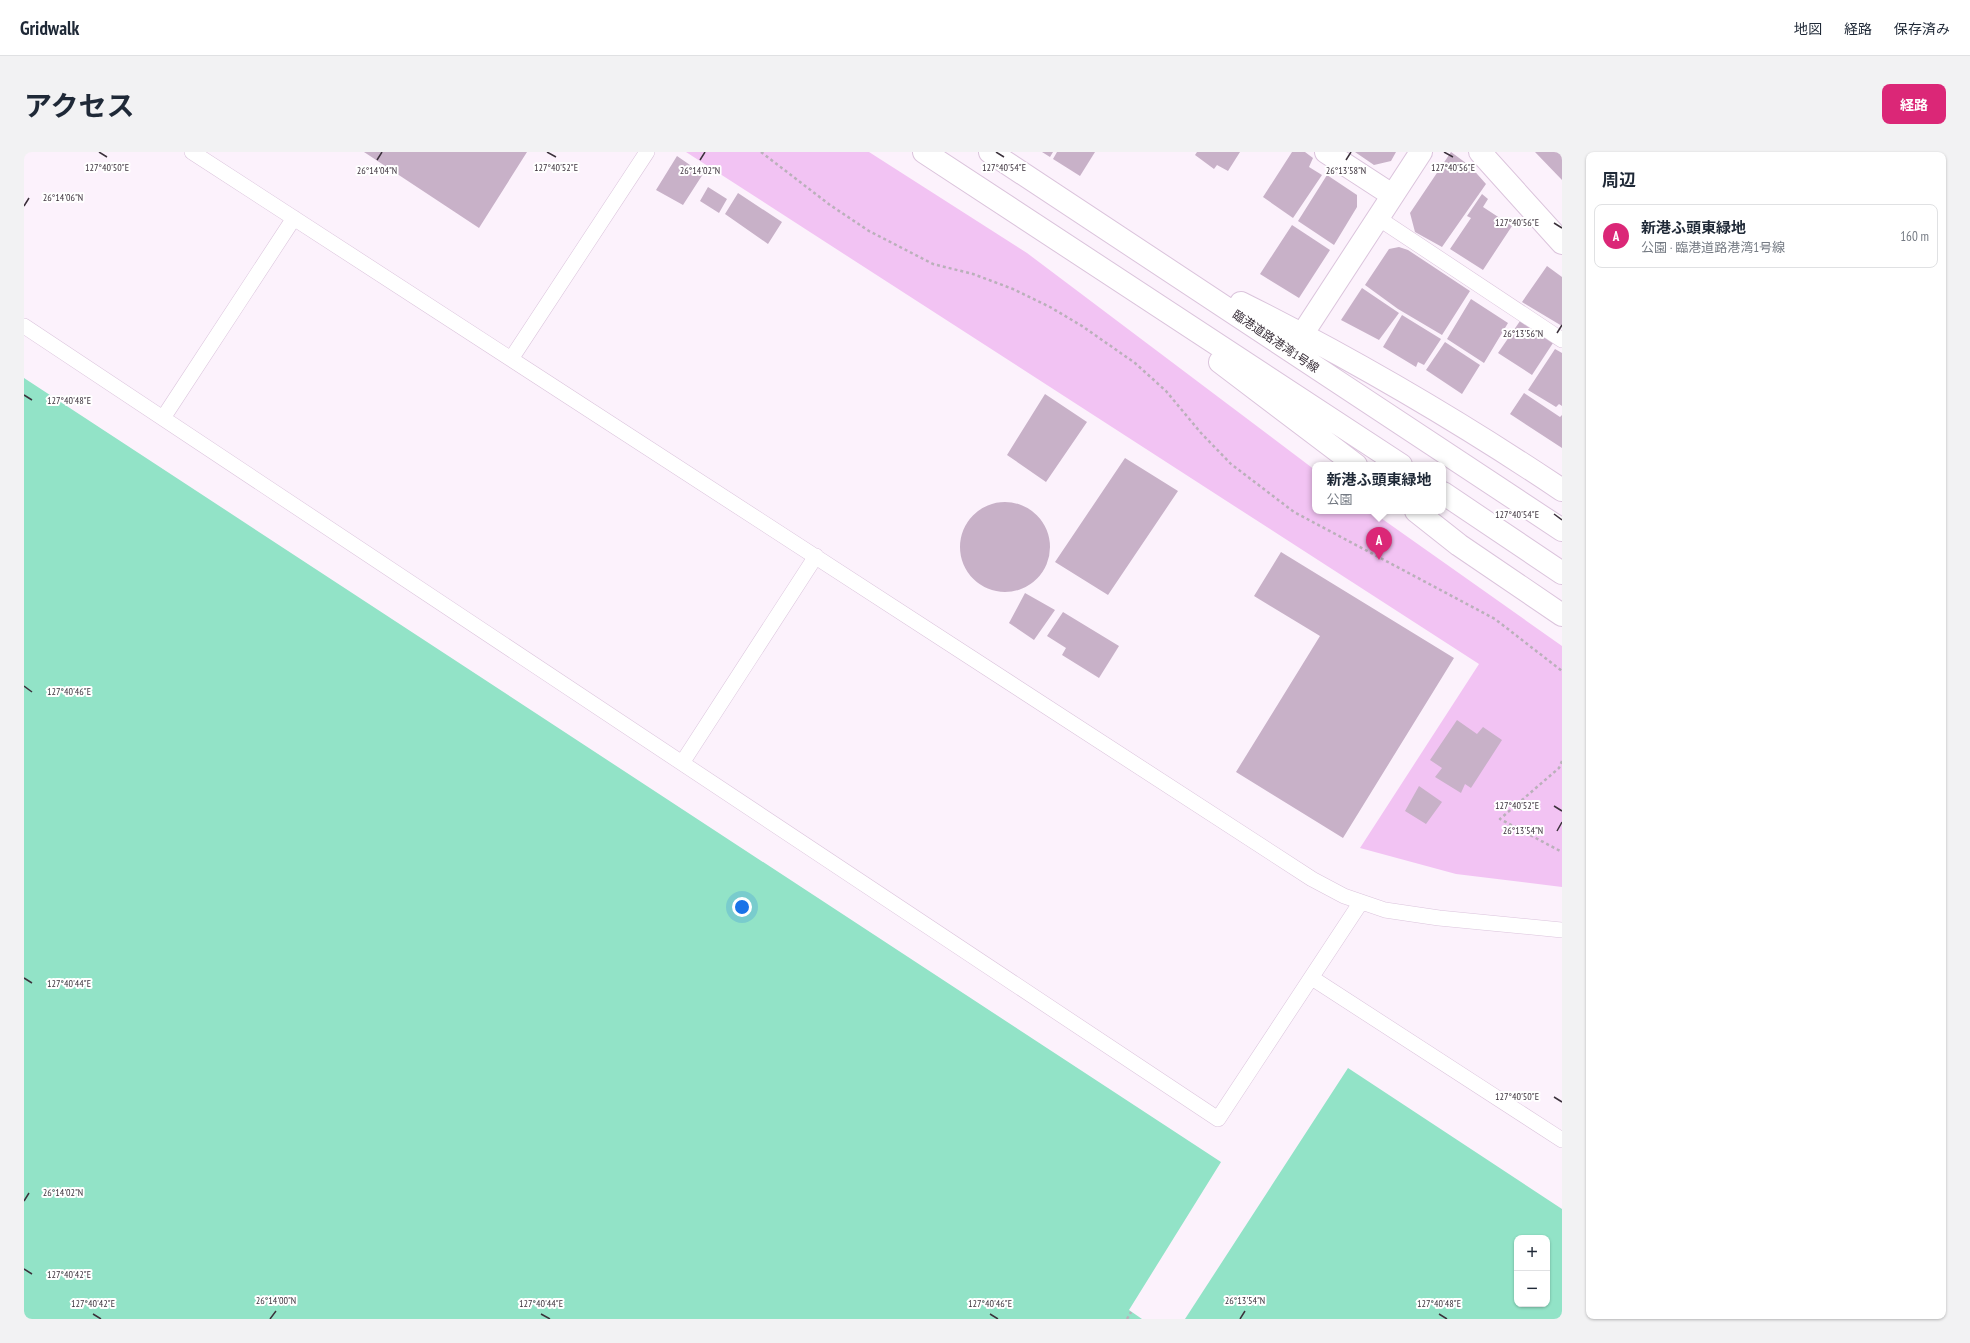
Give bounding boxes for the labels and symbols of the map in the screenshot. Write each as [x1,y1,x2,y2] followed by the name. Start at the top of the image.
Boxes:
[85,161,129,174] text: 127°40'50"E
[534,161,578,174] text: 127°40'52"E
[982,161,1026,174] text: 127°40'54"E
[1431,161,1475,174] text: 127°40'56"E
[357,164,397,177] text: 26°14'04"N
[680,164,720,177] text: 26°14'02"N
[1326,164,1366,177] text: 26°13'58"N
[43,191,83,204] text: 26°14'06"N
[1495,216,1539,229] text: 127°40'56"E
[1230,306,1322,376] street label: 臨港道路港湾1号線
[1503,327,1543,340] text: 26°13'56"N
[47,394,91,407] text: 127°40'48"E
[1495,508,1539,521] text: 127°40'54"E
[1366,527,1392,560] pin: A
[47,685,91,698] text: 127°40'46"E
[1495,799,1539,812] text: 127°40'52"E
[1503,824,1543,837] text: 26°13'54"N
[732,897,752,917] your location
[47,977,91,990] text: 127°40'44"E
[1495,1090,1539,1103] text: 127°40'50"E
[43,1186,83,1199] text: 26°14'02"N
[47,1268,91,1281] text: 127°40'42"E
[256,1294,296,1307] text: 26°14'00"N
[1225,1294,1265,1307] text: 26°13'54"N
[71,1297,115,1310] text: 127°40'42"E
[519,1297,563,1310] text: 127°40'44"E
[968,1297,1012,1310] text: 127°40'46"E
[1417,1297,1461,1310] text: 127°40'48"E

